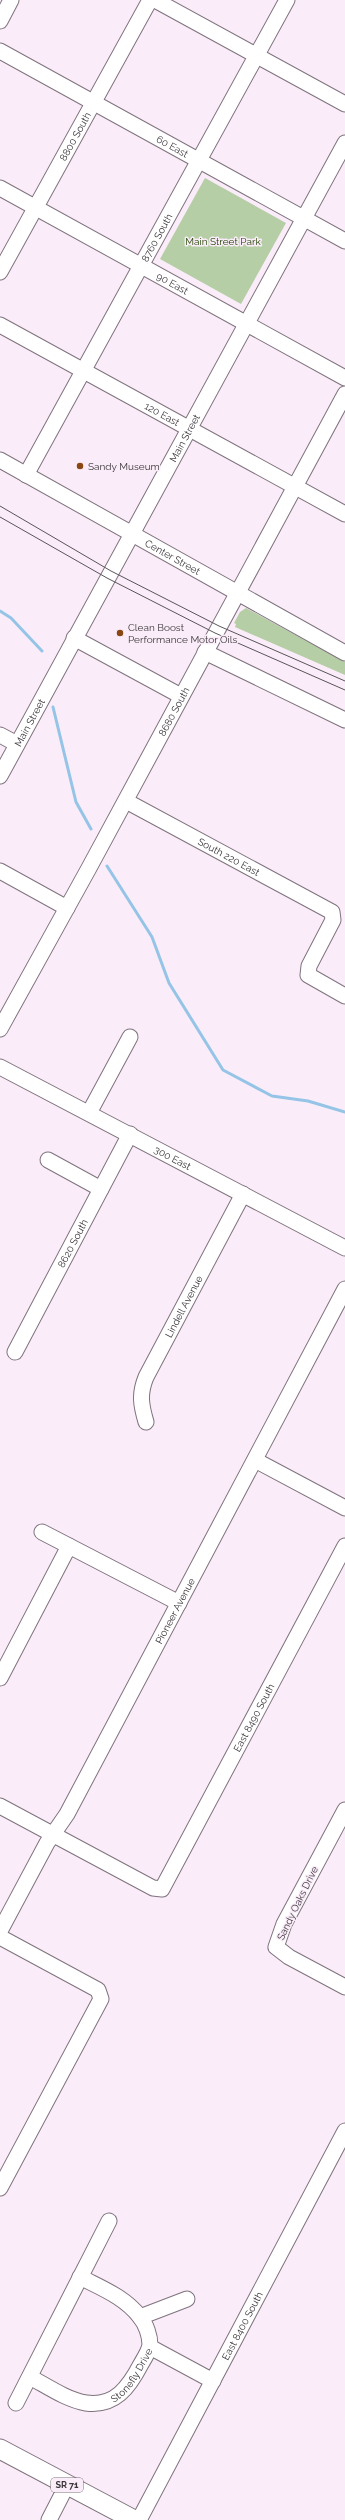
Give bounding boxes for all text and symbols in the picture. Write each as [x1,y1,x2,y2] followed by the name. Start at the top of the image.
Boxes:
[57,110,93,163] street label: 8800 South
[155,133,191,160] street label: 60 East
[139,212,175,264] street label: 8760 South
[185,236,261,247] park label: Main Street Park
[155,270,191,297] street label: 90 East
[143,400,182,429] street label: 120 East
[167,412,202,464] street label: Main Street
[75,461,85,471] marker: Sandy Museum
[88,461,160,472] place label: Sandy Museum
[143,537,203,577] street label: Center Street
[128,622,237,645] place label: Clean Boost Performance Motor Oils
[115,628,125,638] marker: Clean Boost Performance Motor Oils
[156,685,192,738] street label: 8680 South
[12,696,47,748] street label: Main Street
[196,836,262,878] street label: South 220 East
[152,1144,193,1172] street label: 300 East
[56,1217,90,1269] street label: 8620 South
[163,1274,205,1339] street label: Lindell Avenue
[153,1576,197,1646] street label: Pioneer Avenue
[231,1682,277,1754] street label: East 8490 South
[275,1864,320,1942] street label: Sandy Oaks Drive
[220,2290,265,2362] street label: East 8400 South
[109,2347,155,2405] street label: Stonefly Drive
[51,2478,83,2492] road number: SR 71

